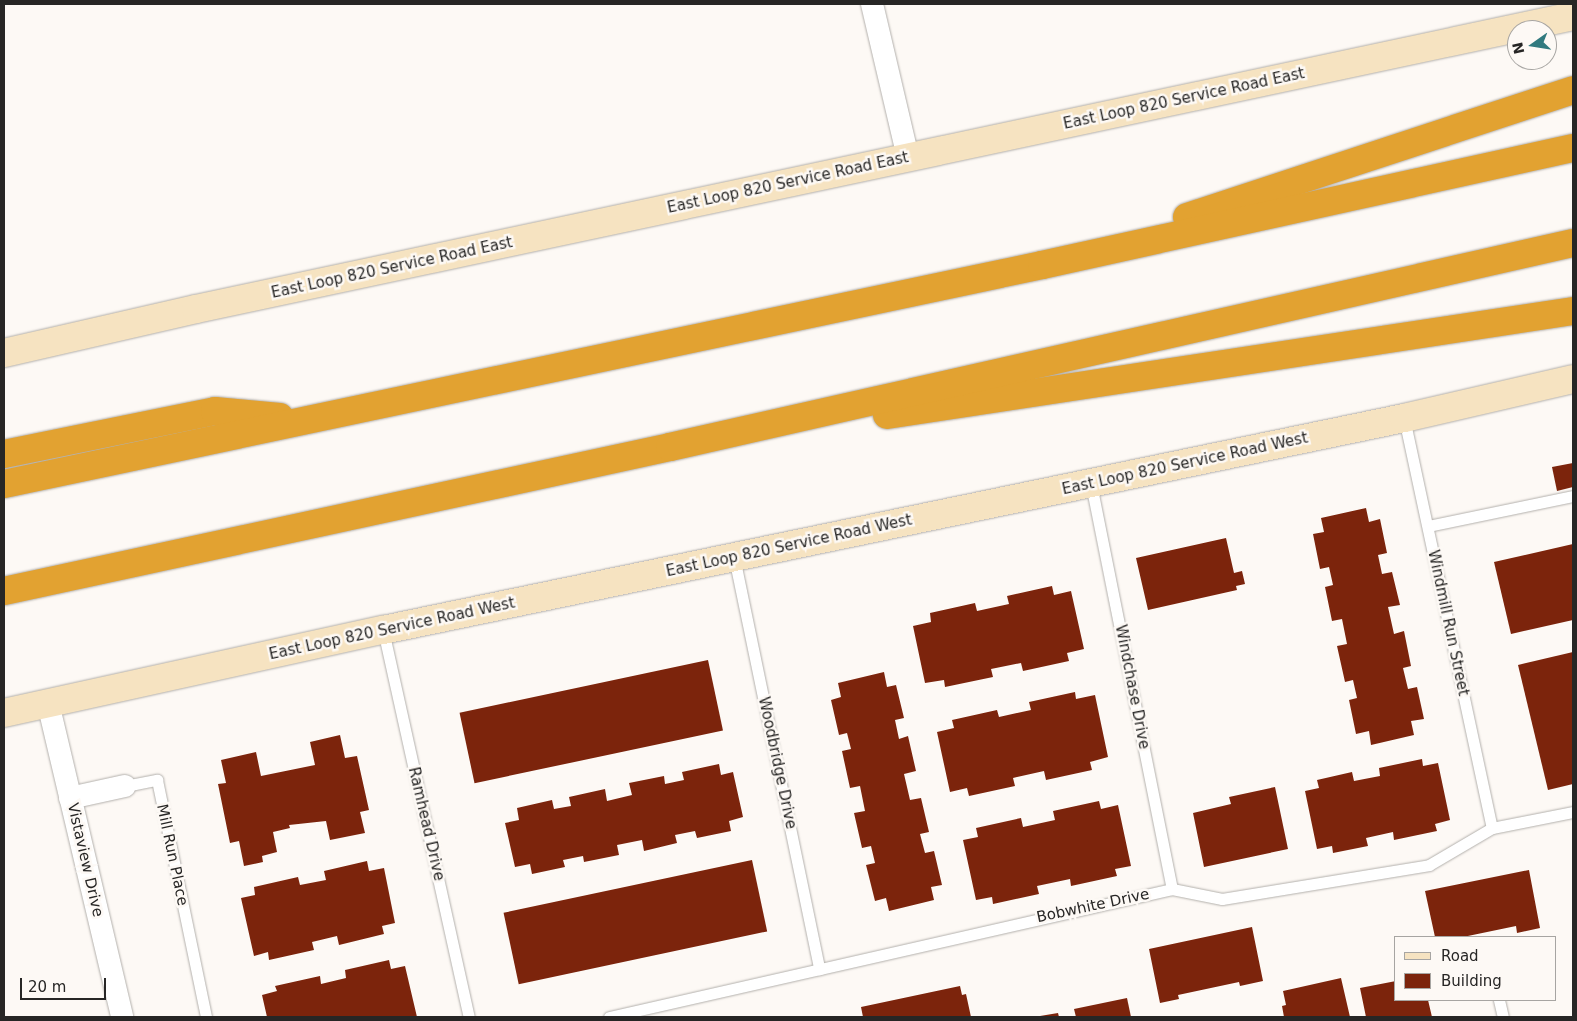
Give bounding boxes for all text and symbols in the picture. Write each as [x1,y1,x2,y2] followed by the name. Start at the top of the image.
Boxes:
[1507,20,1557,70] north arrow
[1509,41,1527,56] text: N
[1062,65,1306,133] street label: East Loop 820 Service Road East
[666,149,910,217] street label: East Loop 820 Service Road East
[270,234,514,302] street label: East Loop 820 Service Road East
[1060,429,1310,499] street label: East Loop 820 Service Road West
[664,511,914,581] street label: East Loop 820 Service Road West
[1424,548,1472,698] street label: Windmill Run Street
[267,594,517,664] street label: East Loop 820 Service Road West
[1111,623,1153,751] street label: Windchase Drive
[754,695,800,831] street label: Woodbridge Drive
[404,765,448,883] street label: Ramhead Drive
[63,801,107,919] street label: Vistaview Drive
[152,802,192,908] street label: Mill Run Place
[1035,885,1151,927] street label: Bobwhite Drive
[1394,936,1557,1001] legend
[1441,947,1479,965] text: Road
[22,968,109,1000] scale bar
[1441,972,1502,990] text: Building
[28,978,66,996] text: 20 m

